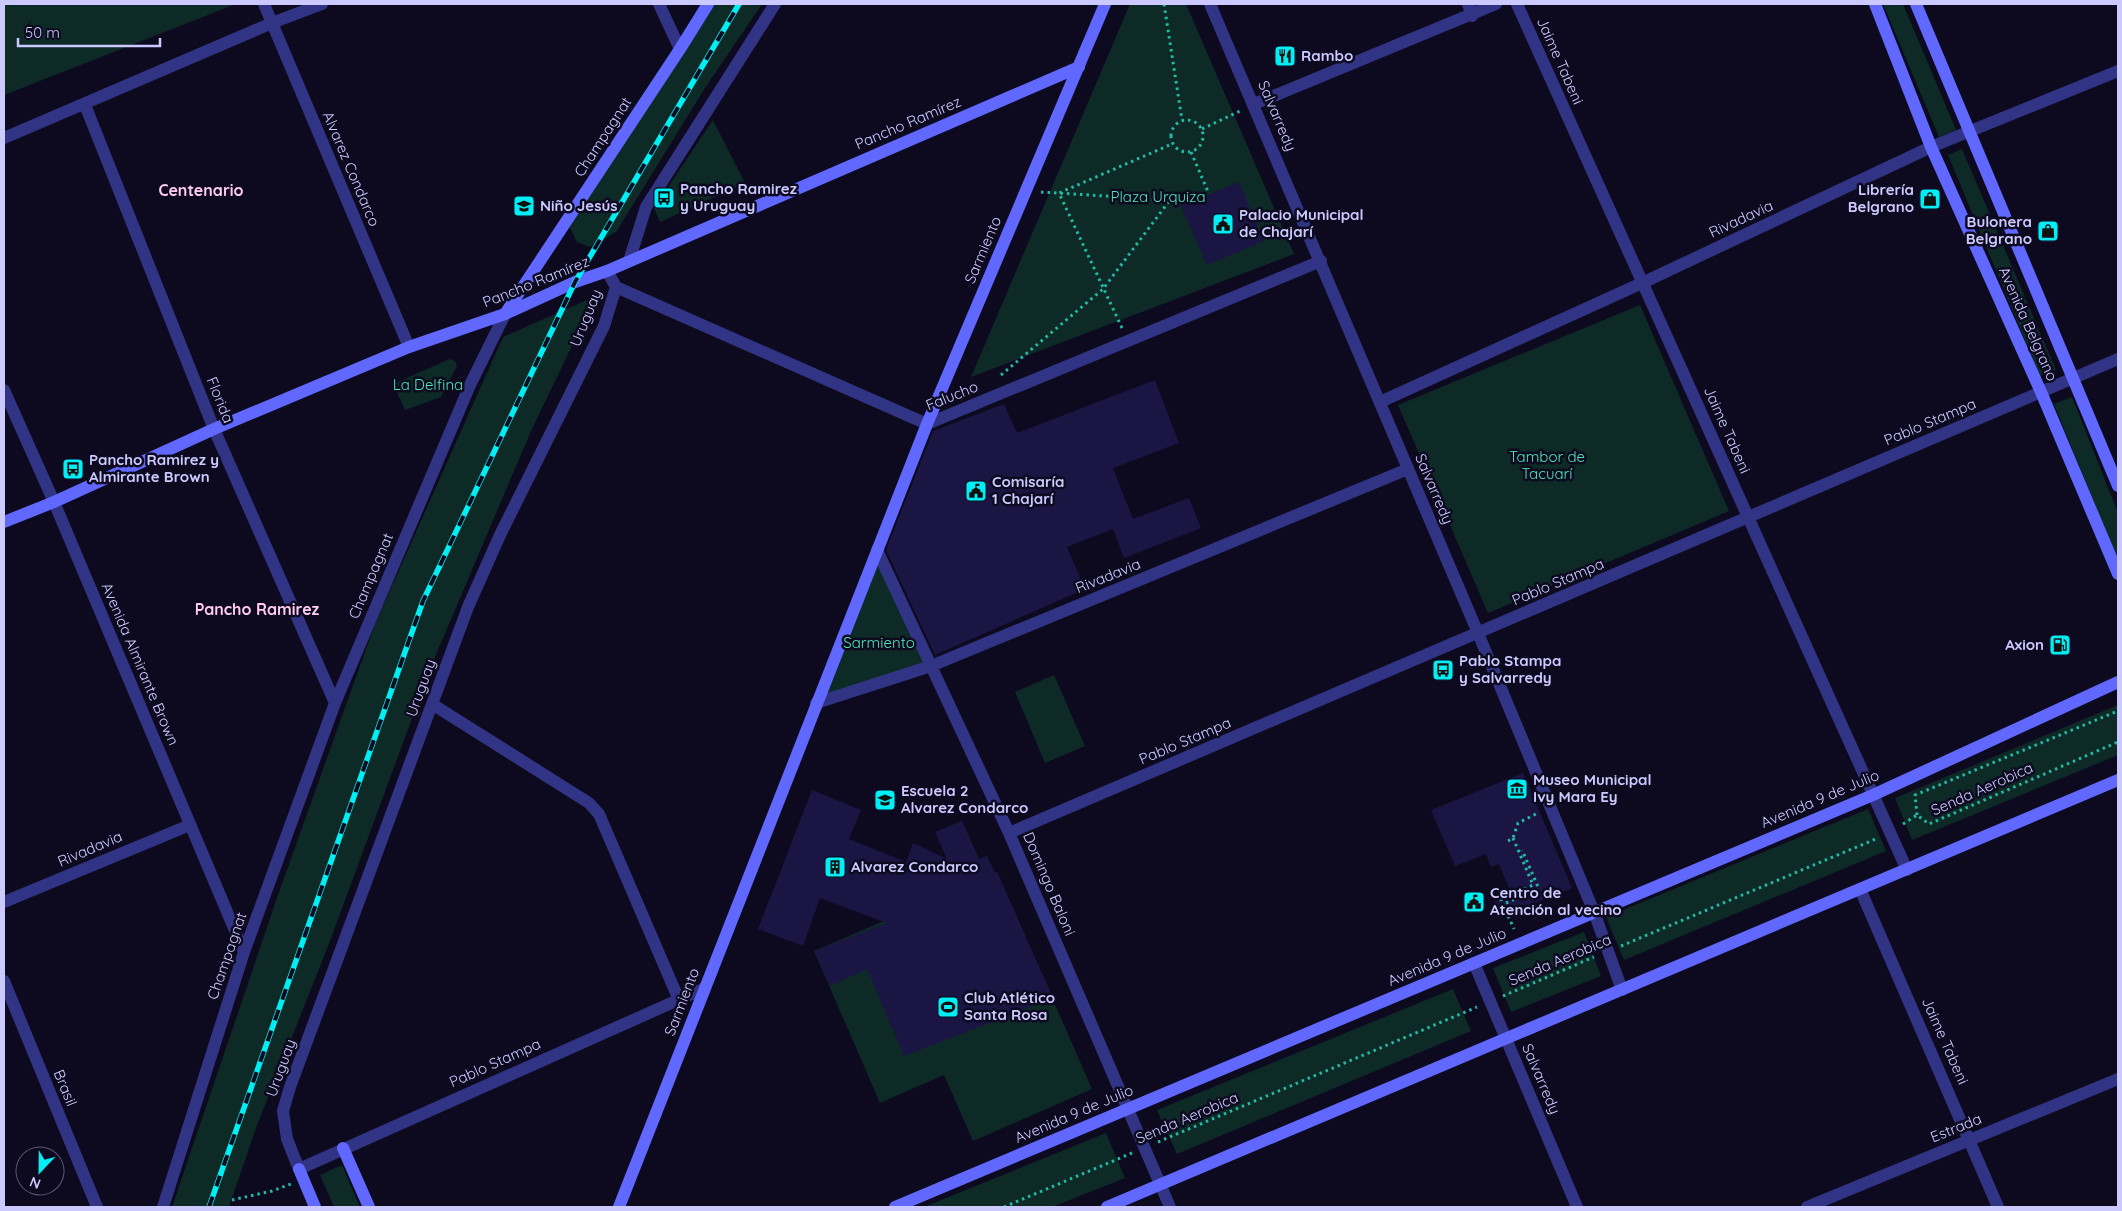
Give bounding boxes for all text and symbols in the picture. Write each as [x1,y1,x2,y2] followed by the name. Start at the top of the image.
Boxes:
[1533,14,1588,107] street label: Jaime Tabeni
[18,15,160,47] scale bar
[25,23,60,42] text: 50 m
[1273,44,1297,68] restaurant icon: Rambo
[1301,46,1353,65] place label: Rambo
[1254,78,1301,154] street label: Salvarredy
[852,92,964,153] street label: Pancho Ramírez
[570,93,635,180] street label: Champagnat
[319,108,384,229] street label: Alvarez Condarco
[680,179,797,215] place label: Pancho Ramirez y Uruguay
[158,180,244,200] district label: Centenario
[1848,180,1914,216] place label: Librería Belgrano
[652,186,676,210] bus stop icon: Pancho Ramirez y Uruguay
[1110,187,1206,206] park label: Plaza Urquiza
[1918,187,1942,211] shop icon: Librería Belgrano
[512,194,536,218] school or university icon: Niño Jesús
[1706,195,1776,242] street label: Rivadavia
[540,196,617,215] place label: Niño Jesús
[1239,205,1364,241] place label: Palacio Municipal de Chajarí
[1211,212,1235,236] public building icon: Palacio Municipal de Chajarí
[1966,212,2032,248] place label: Bulonera Belgrano
[960,213,1005,286] street label: Sarmiento
[2036,219,2060,243] shop icon: Bulonera Belgrano
[480,252,592,312] street label: Pancho Ramírez
[1995,264,2062,384] street label: Avenida Belgrano
[565,286,606,349] street label: Uruguay
[203,374,238,426] street label: Florida
[393,375,463,394] park label: La Delfina
[923,377,981,415] street label: Falucho
[1700,383,1755,476] street label: Jaime Tabeni
[1881,394,1979,449] street label: Pablo Stampa
[1509,447,1585,483] park label: Tambor de Tacuarí
[89,450,219,486] place label: Pancho Ramirez y Almirante Brown
[1411,451,1458,527] street label: Salvarredy
[61,457,85,481] bus stop icon: Pancho Ramirez y Almirante Brown
[992,472,1064,508] place label: Comisaría 1 Chajarí
[964,479,988,503] public building icon: Comisaría 1 Chajarí
[344,530,397,622] street label: Champagnat
[1072,554,1143,597] street label: Rivadavia
[1509,554,1607,609] street label: Pablo Stampa
[98,580,183,748] street label: Avenida Almirante Brown
[195,599,320,619] district label: Pancho Ramirez
[843,633,915,652] park label: Sarmiento
[2048,633,2072,657] fuel station icon: Axion
[2005,635,2044,654] place label: Axion
[1459,651,1561,687] place label: Pablo Stampa y Salvarredy
[401,656,440,719] street label: Uruguay
[1431,658,1455,682] bus stop icon: Pablo Stampa y Salvarredy
[1136,713,1234,768] street label: Pablo Stampa
[1928,758,2036,820] street label: Senda Aerobica
[1758,765,1882,832] street label: Avenida 9 de Julio
[1533,770,1652,806] place label: Museo Municipal Ivy Mara Ey
[1505,777,1529,801] museum icon: Museo Municipal Ivy Mara Ey
[901,781,1028,817] place label: Escuela 2 Alvarez Condarco
[873,788,897,812] school or university icon: Escuela 2 Alvarez Condarco
[55,826,125,871] street label: Rivadavia
[1019,829,1080,939] street label: Domingo Baloni
[823,855,847,879] building icon: Alvarez Condarco
[851,857,978,876] place label: Alvarez Condarco
[1490,883,1622,919] place label: Centro de Atención al vecino
[1462,890,1486,914] public building icon: Centro de Atención al vecino
[203,909,250,1002] street label: Champagnat
[1385,923,1509,990] street label: Avenida 9 de Julio
[1506,929,1614,990] street label: Senda Aerobica
[660,965,703,1039] street label: Sarmiento
[964,988,1055,1024] place label: Club Atlético Santa Rosa
[1918,994,1973,1087] street label: Jaime Tabeni
[936,995,960,1019] sports icon: Club Atlético Santa Rosa
[446,1034,543,1091] street label: Pablo Stampa
[261,1036,300,1099] street label: Uruguay
[1518,1041,1565,1117] street label: Salvarredy
[50,1067,81,1109] street label: Brasil
[1012,1080,1136,1147] street label: Avenida 9 de Julio
[1133,1087,1241,1148] street label: Senda Aerobica
[1927,1109,1984,1146] street label: Estrada
[15,1146,65,1196] north arrow
[27,1173,43,1193] text: N

